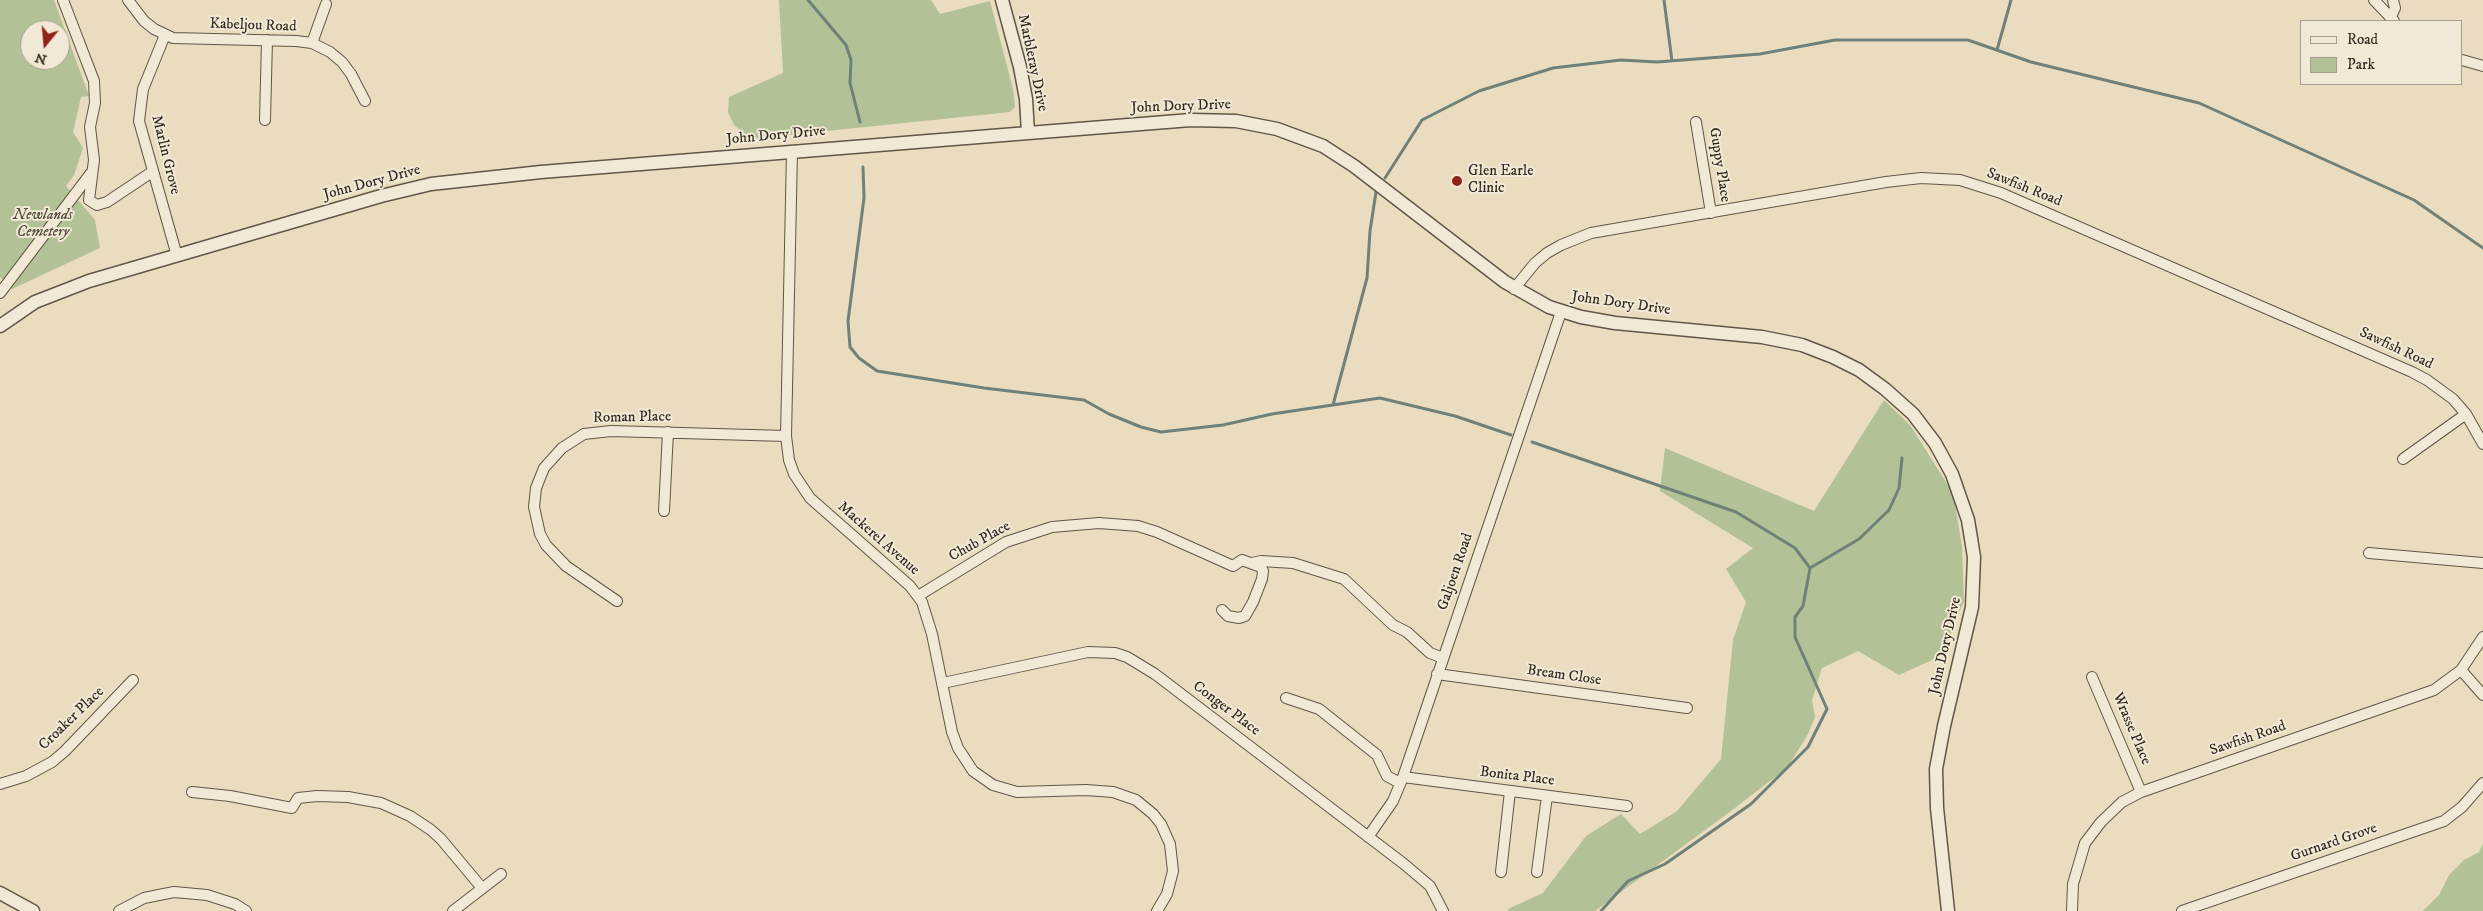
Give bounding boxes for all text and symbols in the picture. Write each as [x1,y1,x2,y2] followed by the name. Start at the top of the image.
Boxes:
[1013,13,1051,113] street label: Marbleray Drive
[209,15,297,37] street label: Kabeljou Road
[20,20,70,70] north arrow
[2300,20,2463,85] legend
[2347,30,2378,49] text: Road
[33,48,49,69] text: N
[2347,55,2375,74] text: Park
[1131,96,1231,118] street label: John Dory Drive
[146,113,184,197] street label: Marlin Grove
[726,123,826,149] street label: John Dory Drive
[1704,126,1734,204] street label: Guppy Place
[322,161,422,205] street label: John Dory Drive
[1468,163,1533,198] place label: Glen Earle Clinic
[1984,165,2064,211] street label: Sawfish Road
[1450,174,1464,188] marker: Glen Earle Clinic
[13,207,73,242] park label: Newlands Cemetery
[1570,288,1672,320] street label: John Dory Drive
[2356,324,2436,374] street label: Sawfish Road
[593,408,671,428] street label: Roman Place
[833,498,923,580] street label: Mackerel Avenue
[946,518,1014,566] street label: Chub Place
[1434,531,1478,613] street label: Galjoen Road
[1926,595,1966,697] street label: John Dory Drive
[1526,662,1602,690] street label: Bream Close
[1189,678,1263,740] street label: Conger Place
[36,683,108,755] street label: Croaker Place
[2108,690,2154,768] street label: Wrasse Place
[2208,718,2288,760] street label: Sawfish Road
[1479,763,1555,791] street label: Bonita Place
[2289,820,2379,866] street label: Gurnard Grove

